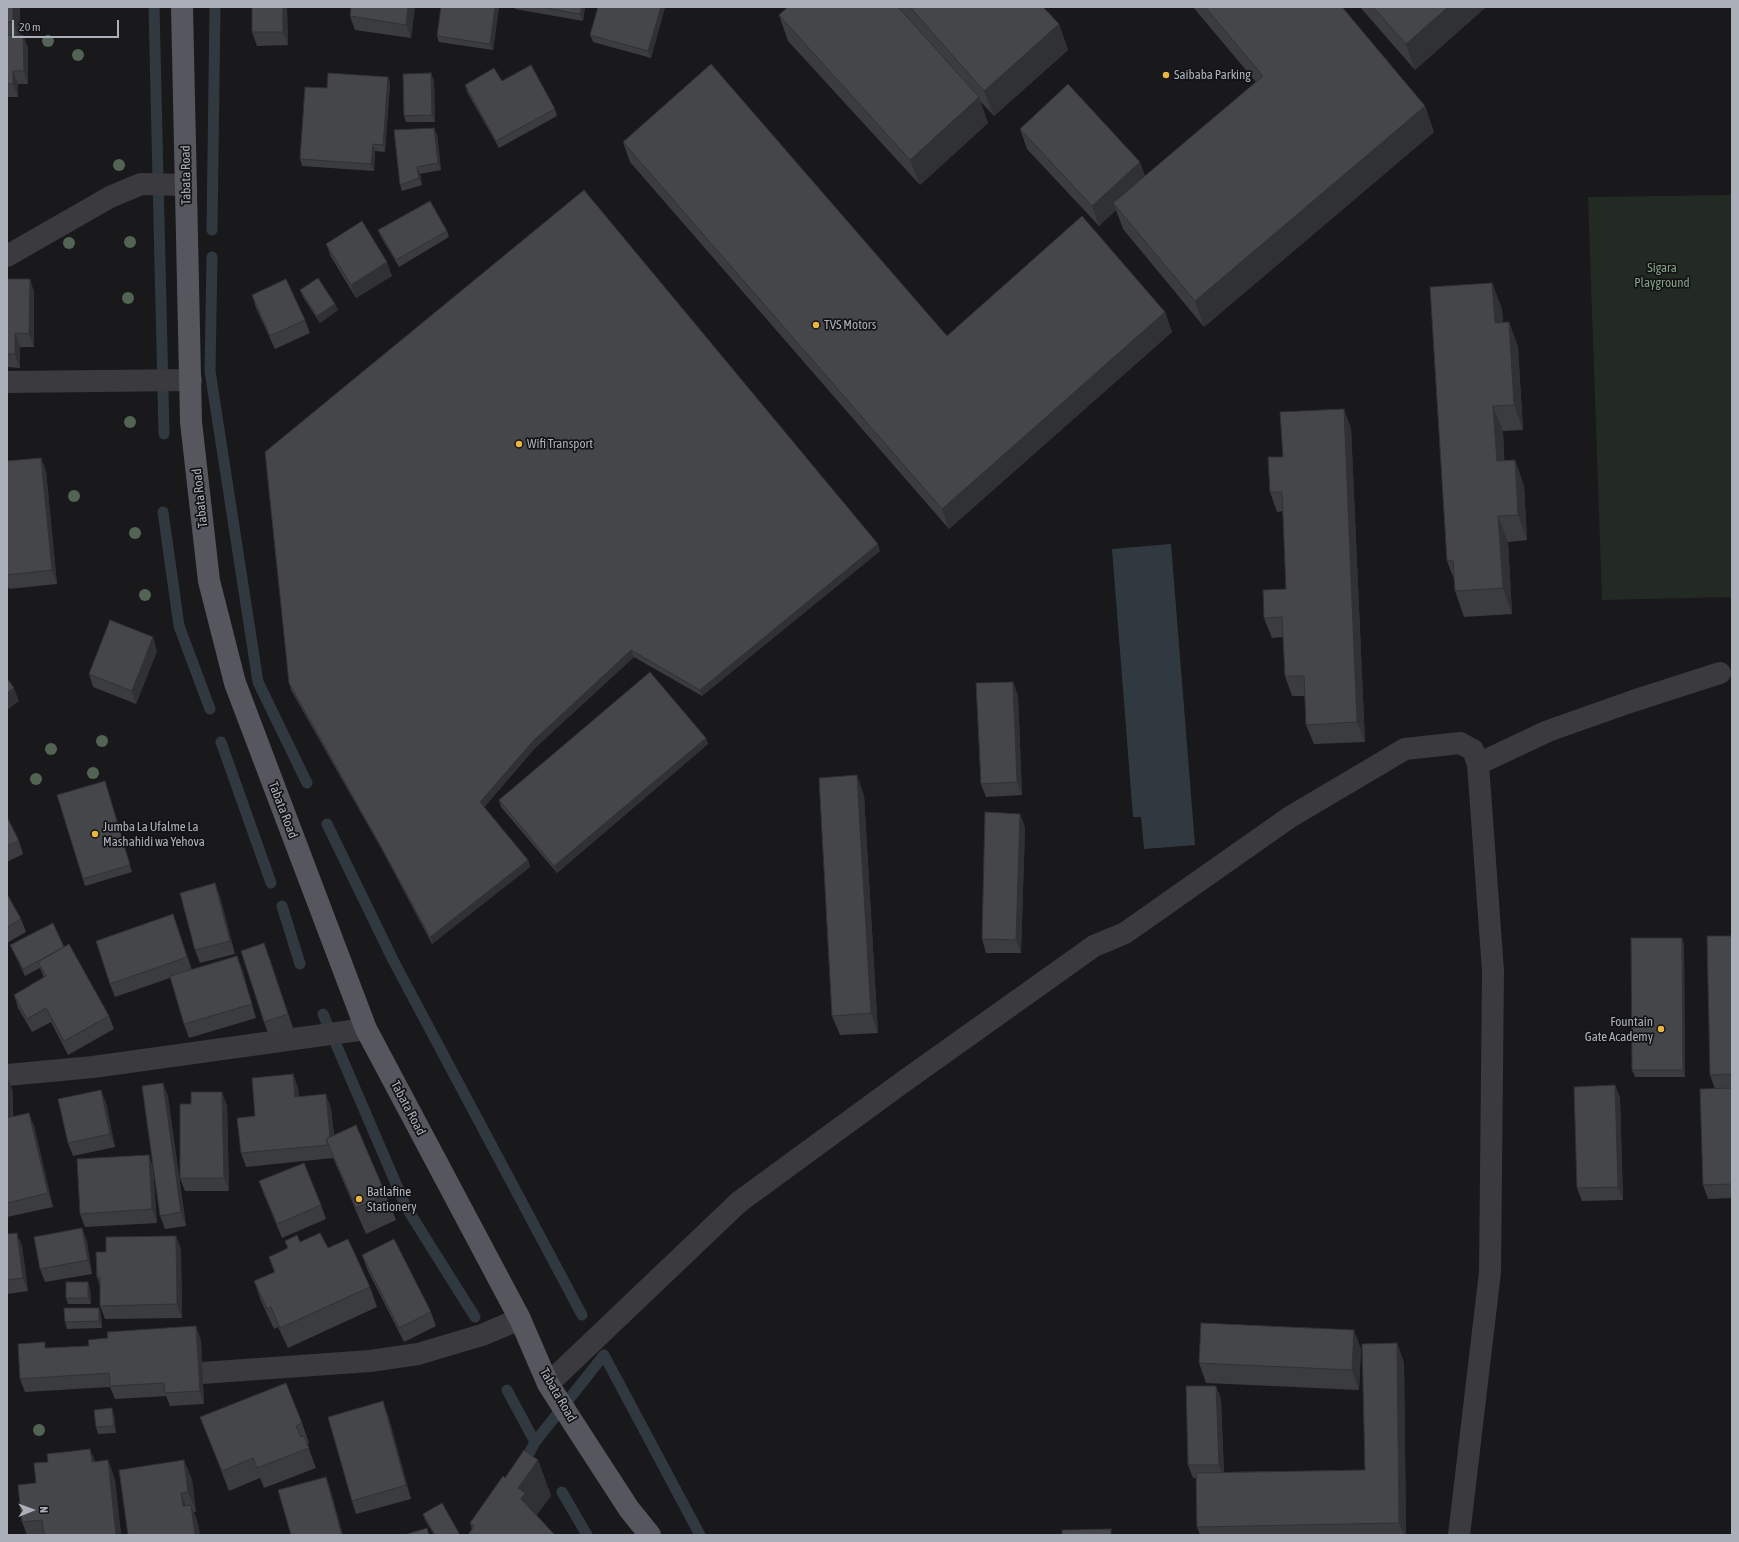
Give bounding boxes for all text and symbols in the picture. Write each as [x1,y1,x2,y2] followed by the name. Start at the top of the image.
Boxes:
[14,12,121,38] scale bar
[19,20,41,34] text: 20 m
[1174,67,1251,83] place label: Saibaba Parking
[1161,70,1171,80] marker: Saibaba Parking
[178,145,194,205] street label: Tabata Road
[1634,260,1690,291] park label: Sigara Playground
[824,317,876,333] place label: TVS Motors
[811,320,821,330] marker: TVS Motors
[527,436,593,452] place label: Wifi Transport
[514,439,524,449] marker: Wifi Transport
[189,468,211,528] street label: Tabata Road
[265,779,301,841] street label: Tabata Road
[103,819,205,850] place label: Jumba La Ufalme La Mashahidi wa Yehova
[90,829,100,839] marker: Jumba La Ufalme La Mashahidi wa Yehova
[1585,1014,1653,1045] place label: Fountain Gate Academy
[1656,1024,1666,1034] marker: Fountain Gate Academy
[387,1078,429,1138] street label: Tabata Road
[367,1184,416,1215] place label: Batlafine Stationery
[354,1194,364,1204] marker: Batlafine Stationery
[536,1365,580,1425] street label: Tabata Road
[12,1490,52,1530] north arrow
[38,1506,50,1513] text: N

